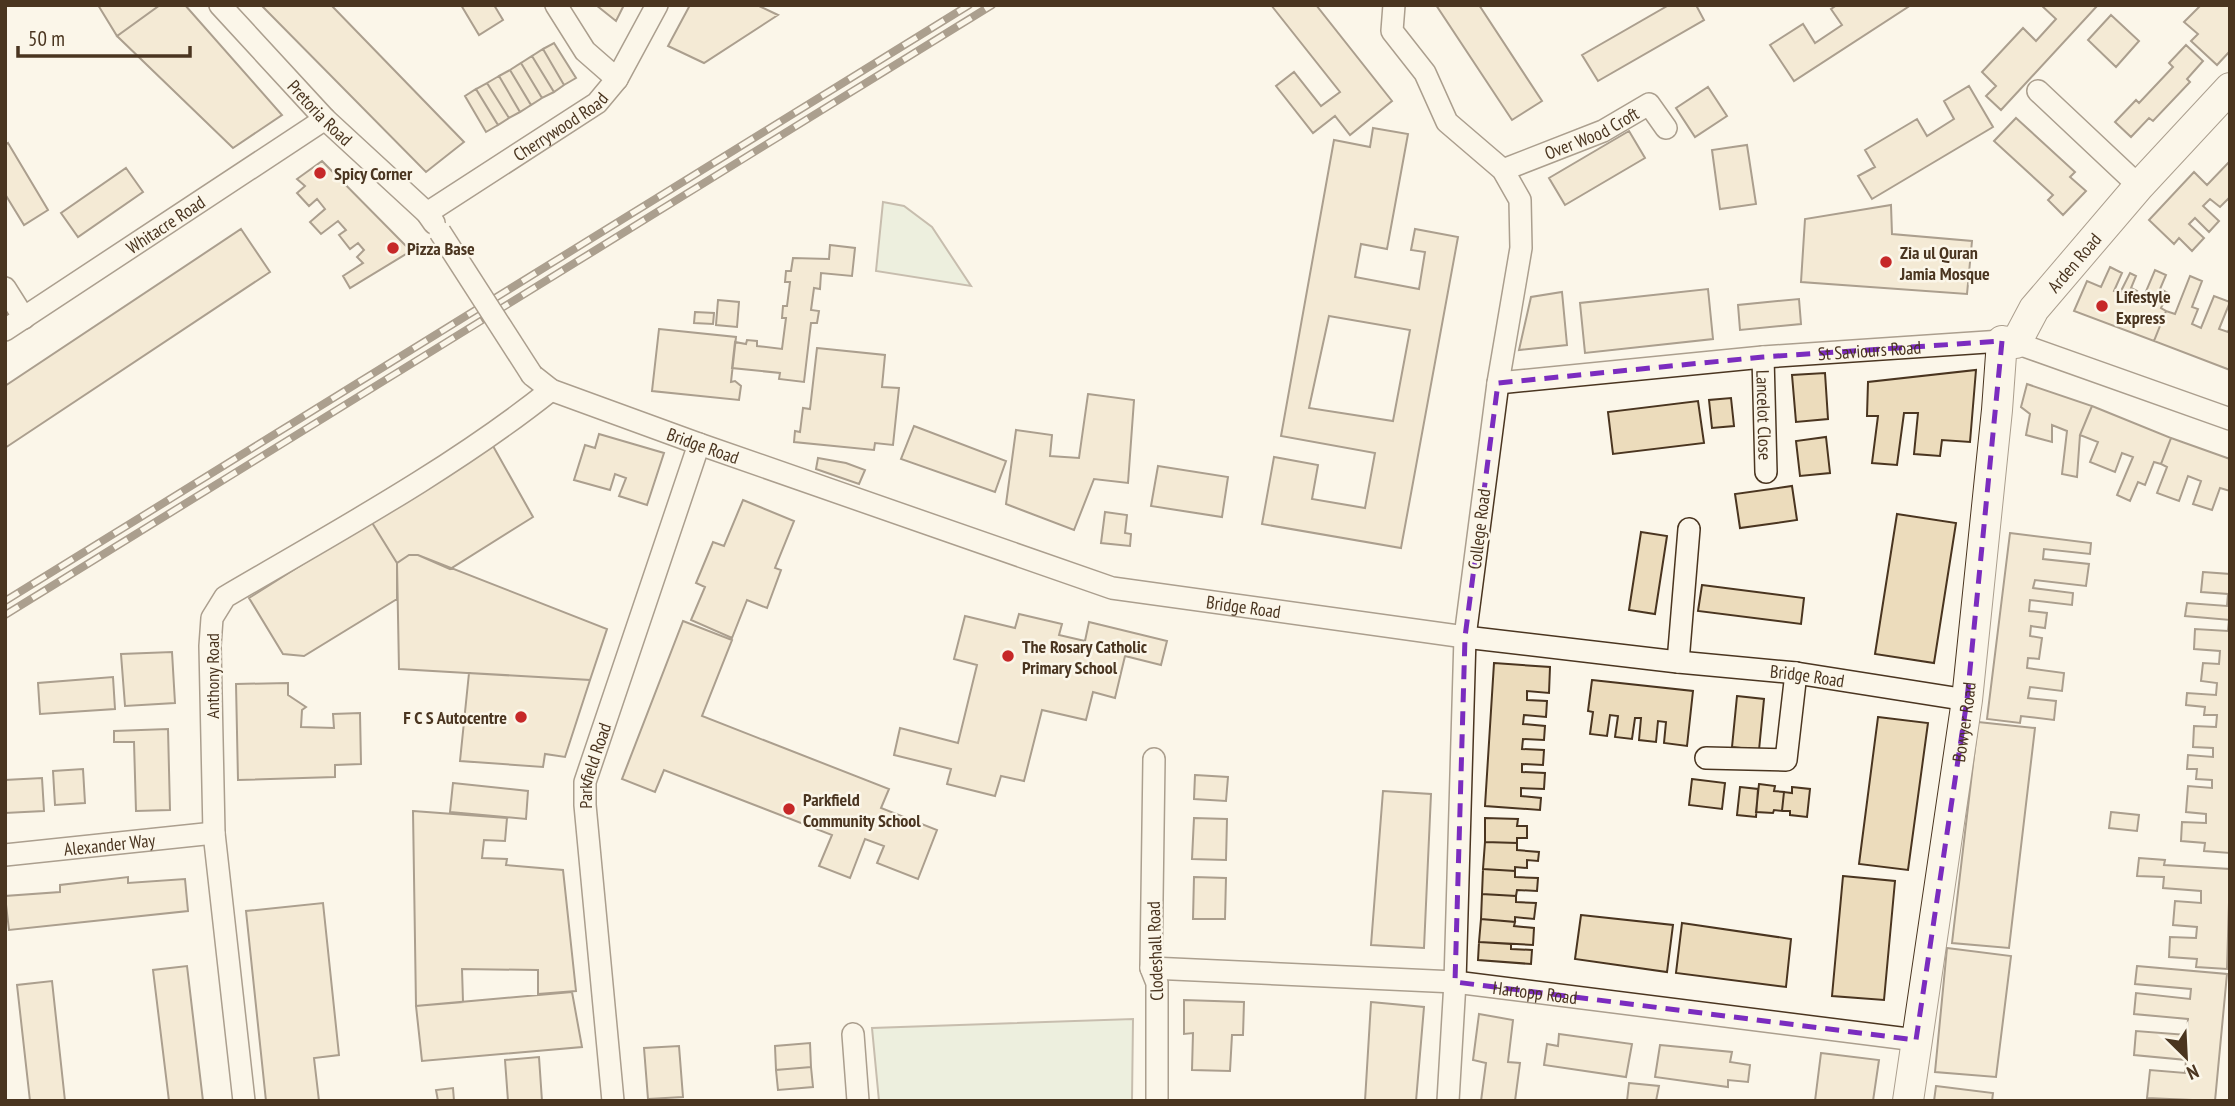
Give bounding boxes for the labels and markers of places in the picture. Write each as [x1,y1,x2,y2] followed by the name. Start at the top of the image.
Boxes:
[334,162,413,185] place label: Spicy Corner
[312,165,328,181] marker: Spicy Corner
[407,237,475,260] place label: Pizza Base
[385,240,401,256] marker: Pizza Base
[1899,241,1990,285] place label: Zia ul Quran Jamia Mosque
[1878,254,1894,270] marker: Zia ul Quran Jamia Mosque
[2116,285,2171,329] place label: Lifestyle Express
[2094,298,2110,314] marker: Lifestyle Express
[1022,635,1148,679] place label: The Rosary Catholic Primary School
[1000,648,1016,664] marker: The Rosary Catholic Primary School
[403,706,507,729] place label: F C S Autocentre
[513,709,529,725] marker: F C S Autocentre
[803,788,921,832] place label: Parkfield Community School
[781,801,797,817] marker: Parkfield Community School

